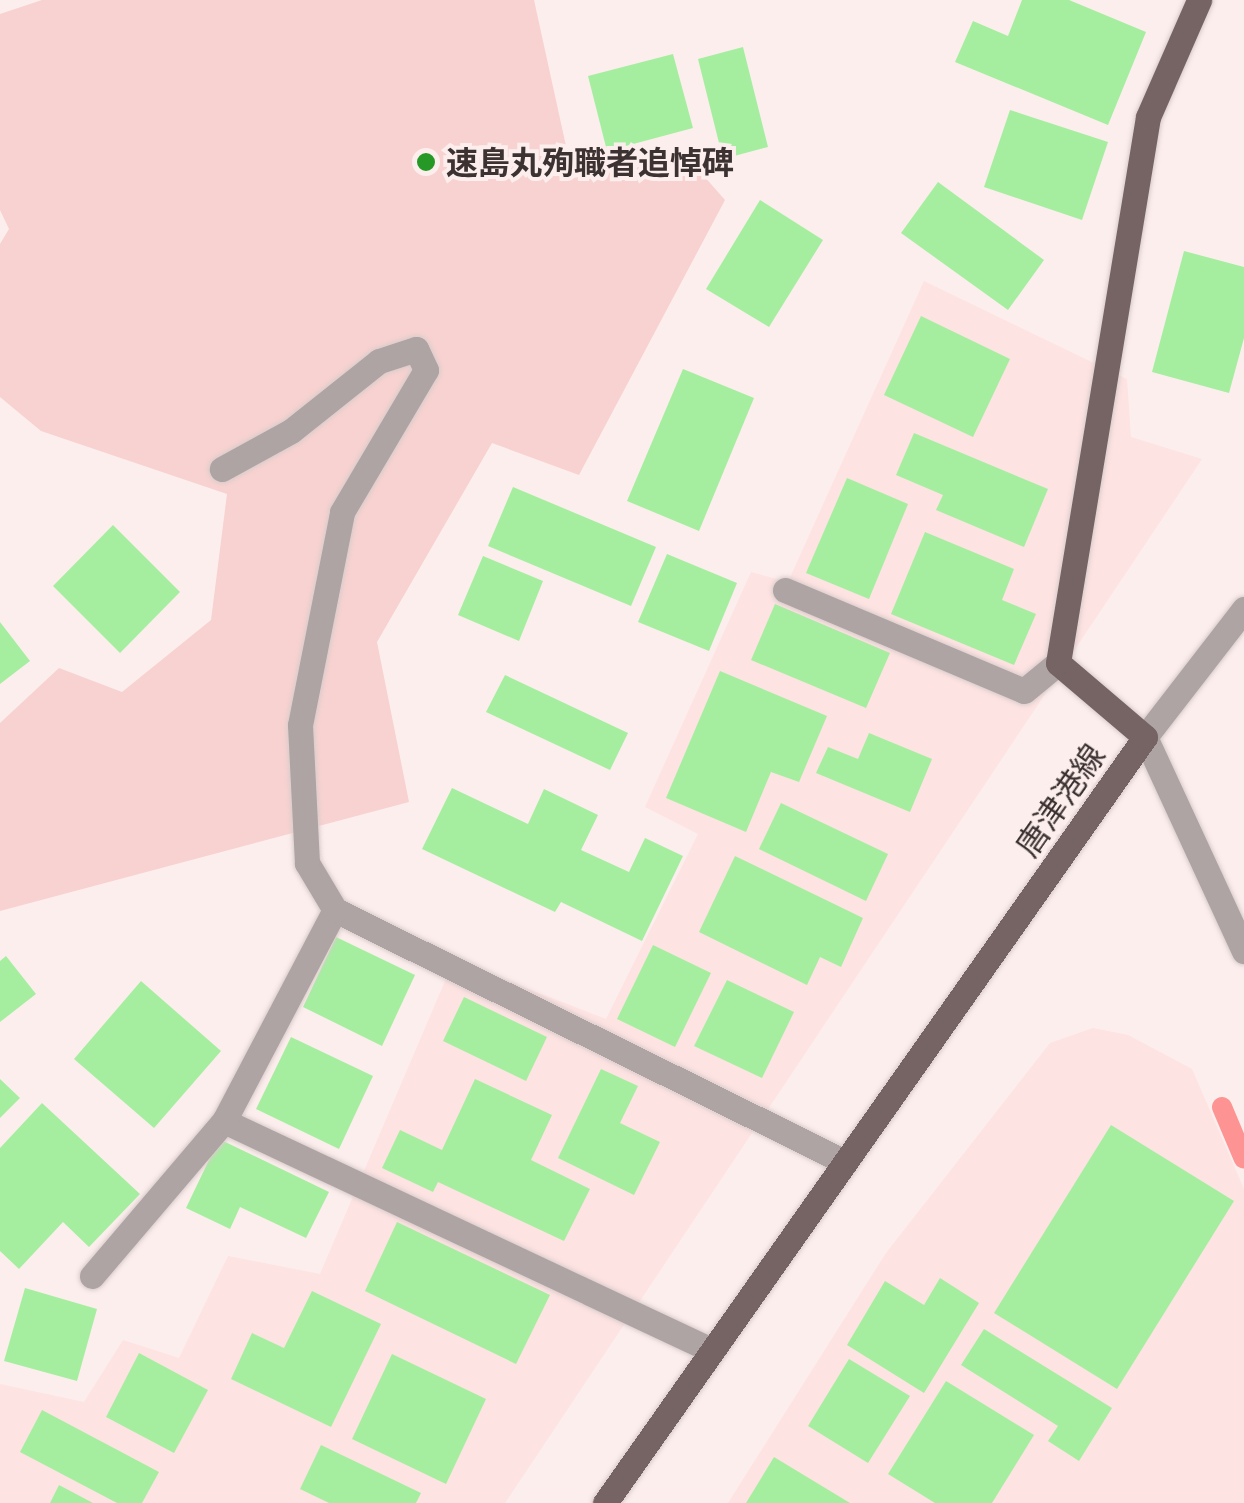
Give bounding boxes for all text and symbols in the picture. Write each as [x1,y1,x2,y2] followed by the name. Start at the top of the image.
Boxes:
[446,143,734,181] place label: 速島丸殉職者追悼碑
[415,151,437,173] marker: 速島丸殉職者追悼碑
[1008,737,1112,863] street label: 唐津港線

